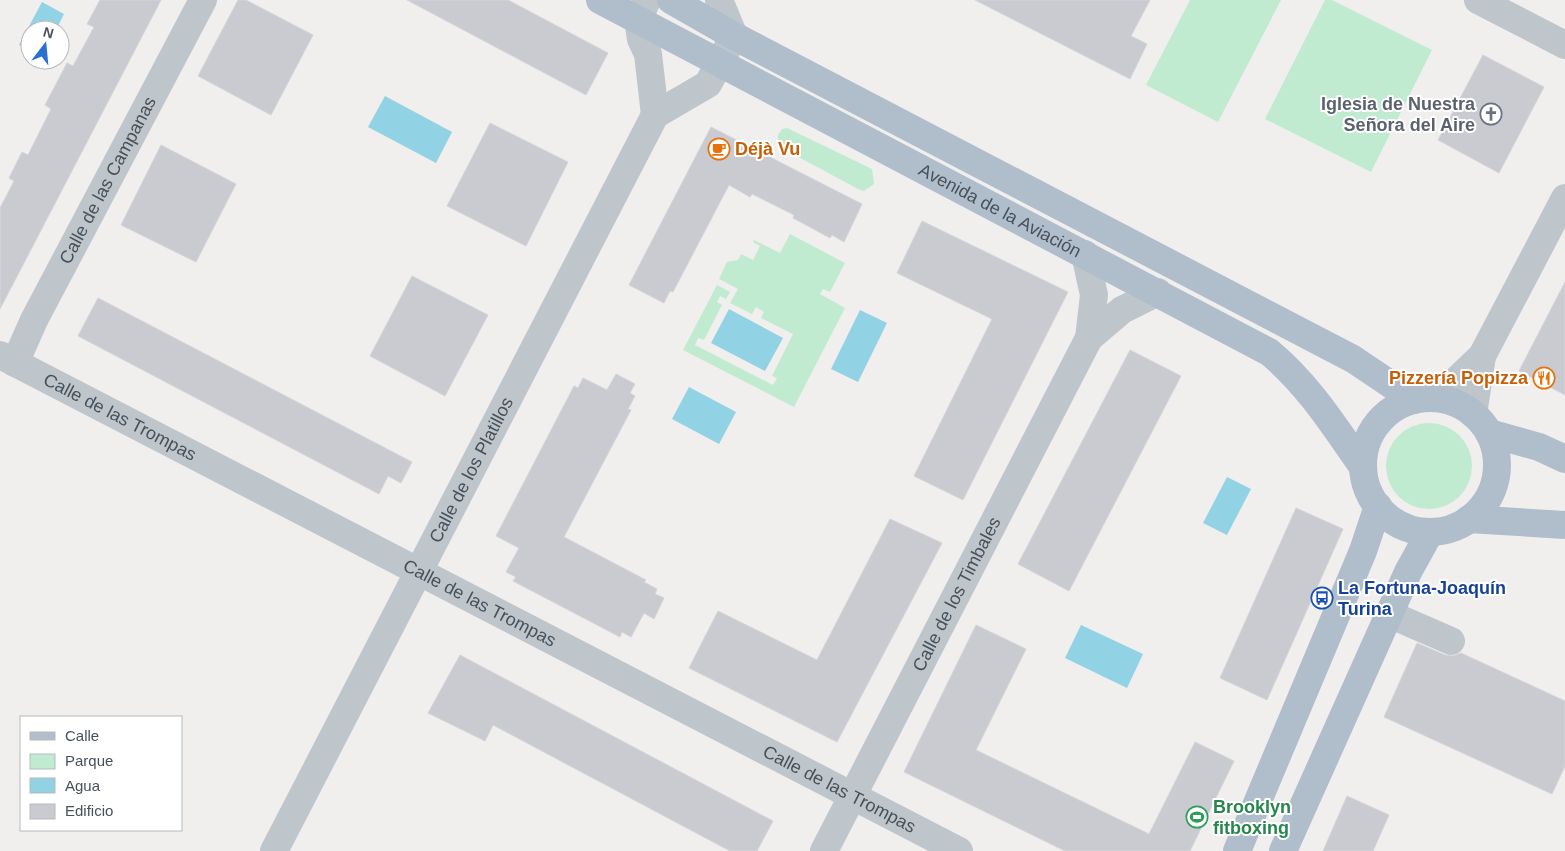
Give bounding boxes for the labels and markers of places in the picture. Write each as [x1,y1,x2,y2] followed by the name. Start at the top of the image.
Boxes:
[1321,94,1476,135] place label: Iglesia de Nuestra Señora del Aire
[1479,102,1503,126] church icon: Iglesia de Nuestra Señora del Aire
[707,137,731,161] cafe icon: Déjà Vu
[735,139,800,159] place label: Déjà Vu
[1532,366,1556,390] restaurant icon: Pizzería Popizza
[1389,368,1529,388] place label: Pizzería Popizza
[1338,578,1506,619] place label: La Fortuna-Joaquín Turina
[1310,586,1334,610] bus stop icon: La Fortuna-Joaquín Turina
[1213,797,1291,838] place label: Brooklyn fitboxing
[1185,805,1209,829] sports icon: Brooklyn fitboxing

